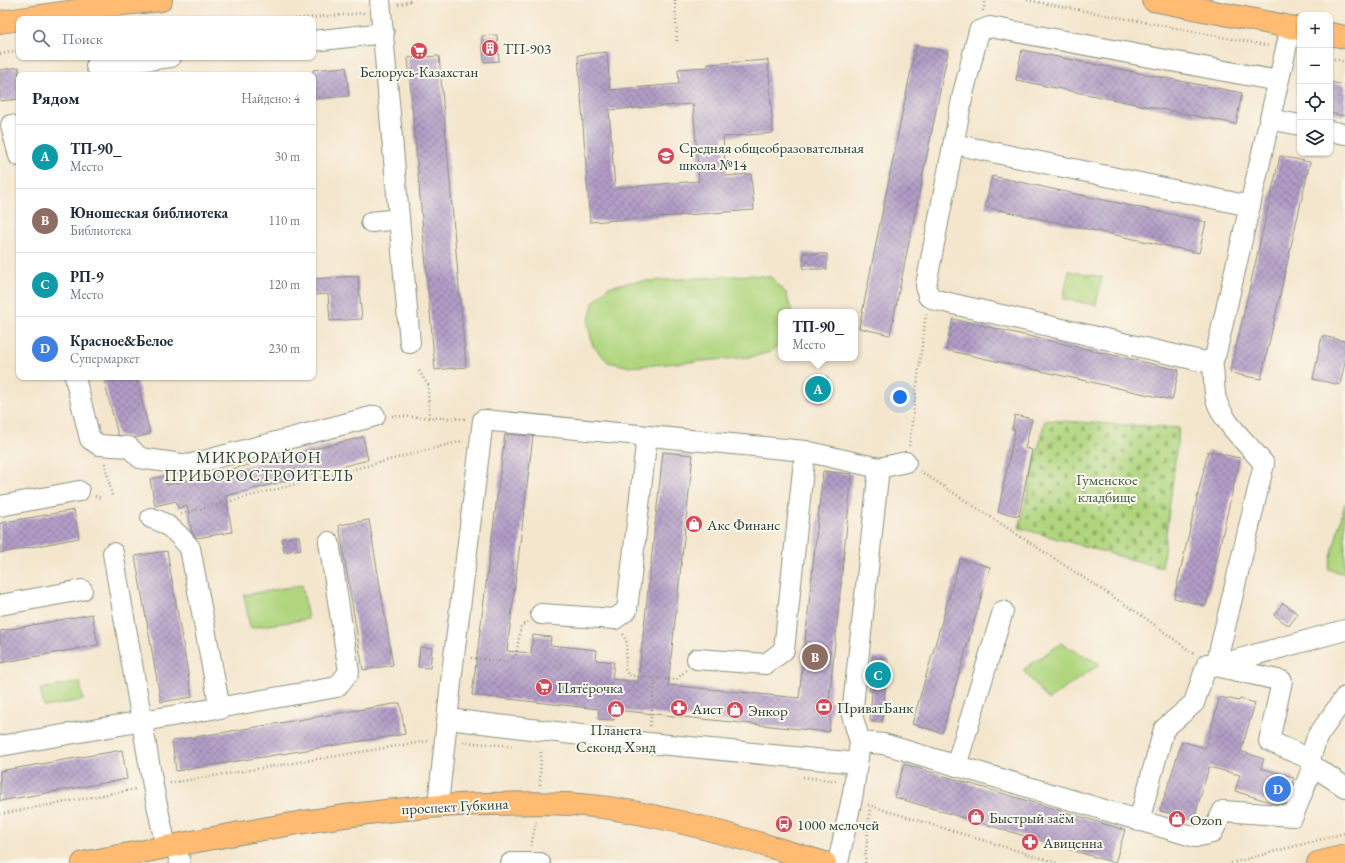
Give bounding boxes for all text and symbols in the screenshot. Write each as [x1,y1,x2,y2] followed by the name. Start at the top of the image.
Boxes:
[1297,12,1333,156] map controls
[1297,12,1333,48] button: +
[16,16,316,60] search box
[30,27,52,49] icon: search
[62,29,103,48] text: Поиск
[480,38,500,58] building icon: ТП-903
[503,39,551,58] place label: ТП-903
[409,41,429,61] supermarket icon: Белорусь-Казахстан
[1297,48,1333,84] button: −
[360,62,478,81] place label: Белорусь-Казахстан
[1297,84,1333,120] button: locate
[32,87,80,109] text: Рядом
[241,90,300,107] text: Найдено: 4
[1297,120,1333,156] button: layers
[679,138,864,174] place label: Средняя общеобразовательная школа №14
[70,139,122,158] text: ТП-90_
[656,146,676,166] school or university icon: Средняя общеобразовательная школа №14
[40,148,50,165] text: A
[275,148,300,165] text: 30 m
[70,158,103,175] text: Место
[70,203,228,222] text: Юношеская библиотека
[41,212,49,229] text: B
[269,212,300,229] text: 110 m
[70,222,131,239] text: Библиотека
[70,267,104,286] text: РП-9
[40,276,50,293] text: C
[269,276,300,293] text: 120 m
[70,286,103,303] text: Место
[778,309,858,361] popup
[792,317,844,336] text: ТП-90_
[70,331,173,350] text: Красное&Белое
[792,336,826,353] text: Место
[40,340,50,357] text: D
[269,340,300,357] text: 230 m
[70,350,140,367] text: Супермаркет
[805,374,831,404] pin: A
[890,387,910,407] your location
[164,447,354,486] district label: МИКРОРАЙОН ПРИБОРОСТРОИТЕЛЬ
[1076,470,1138,506] park label: Гуменское кладбище
[684,514,704,534] shop icon: Акс Финанс
[706,515,780,534] place label: Акс Финанс
[802,642,828,672] pin: B
[865,660,891,690] pin: C
[534,677,554,697] supermarket icon: Пятёрочка
[557,678,623,697] place label: Пятёрочка
[814,697,834,717] bank icon: ПриватБанк
[669,698,689,718] pharmacy icon: Аист
[837,698,913,717] place label: ПриватБанк
[606,699,626,719] shop icon: Планета Секонд Хэнд
[691,699,723,718] place label: Аист
[725,700,745,720] shop icon: Энкор
[748,701,788,720] place label: Энкор
[576,720,656,756] place label: Планета Секонд Хэнд
[1265,774,1291,804] pin: D
[401,794,509,818] street label: проспект Губкина
[966,807,986,827] shop icon: Быстрый заём
[989,808,1075,827] place label: Быстрый заём
[1167,809,1187,829] shop icon: Ozon
[1190,810,1223,829] place label: Ozon
[774,814,794,834] bus stop icon: 1000 мелочей
[797,815,879,834] place label: 1000 мелочей
[1020,832,1040,852] pharmacy icon: Авиценна
[1042,833,1103,852] place label: Авиценна

